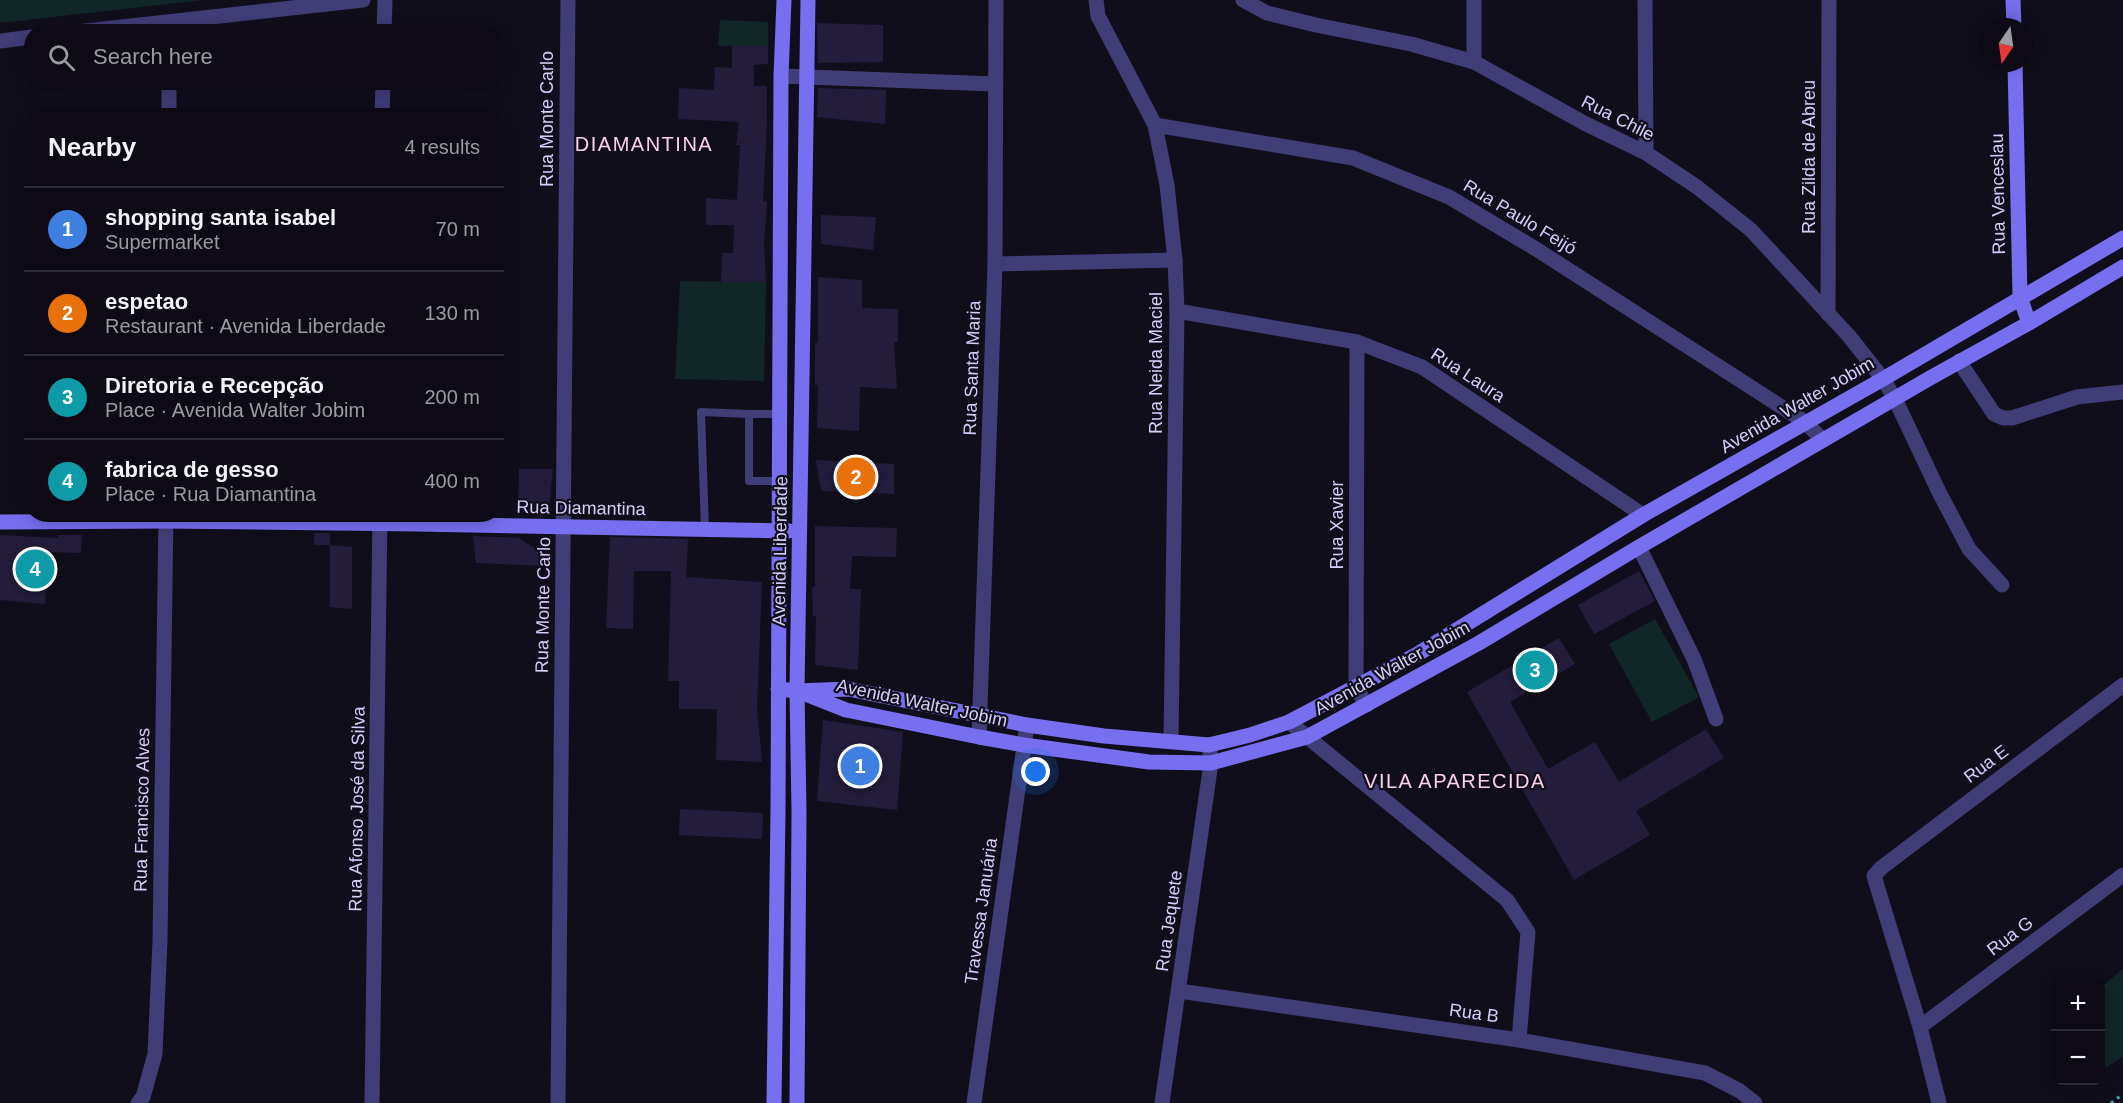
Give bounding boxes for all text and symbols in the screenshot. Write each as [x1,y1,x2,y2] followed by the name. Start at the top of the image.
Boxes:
[1979,18,2033,72] north arrow
[24,24,504,90] search box
[45,41,78,74] icon: search
[93,44,213,69] text: Search here
[537,51,557,187] street label: Rua Monte Carlo
[1799,80,1819,234] street label: Rua Zilda de Abreu
[1578,91,1658,145] street label: Rua Chile
[48,132,136,162] text: Nearby
[575,133,713,155] district label: DIAMANTINA
[1987,133,2009,255] street label: Rua Venceslau
[404,136,480,158] text: 4 results
[1460,175,1580,259] street label: Rua Paulo Feijó
[105,205,336,230] text: shopping santa isabel
[62,218,73,240] text: 1
[436,218,480,240] text: 70 m
[105,231,220,253] text: Supermarket
[105,289,188,314] text: espetao
[1146,292,1166,434] street label: Rua Neida Maciel
[960,299,984,436] street label: Rua Santa Maria
[62,302,73,324] text: 2
[424,302,480,324] text: 130 m
[105,315,386,337] text: Restaurant · Avenida Liberdade
[1427,344,1510,407] street label: Rua Laura
[1717,353,1877,457] street label: Avenida Walter Jobim
[105,373,324,398] text: Diretoria e Recepção
[62,386,73,408] text: 3
[424,386,480,408] text: 200 m
[105,399,365,421] text: Place · Avenida Walter Jobim
[836,454,876,500] pin: 2
[105,457,279,482] text: fabrica de gesso
[62,470,73,492] text: 4
[424,470,480,492] text: 400 m
[769,476,791,626] street label: Avenida Liberdade
[1327,480,1347,570] street label: Rua Xavier
[105,483,316,505] text: Place · Rua Diamantina
[516,497,647,519] street label: Rua Diamantina
[532,537,554,673] street label: Rua Monte Carlo
[15,546,54,592] pin: 4
[1311,617,1473,719] street label: Avenida Walter Jobim
[1516,648,1555,692] pin: 3
[835,675,1009,731] street label: Avenida Walter Jobim
[345,705,369,912] street label: Rua Afonso José da Silva
[131,728,153,892] street label: Rua Francisco Alves
[1960,741,2012,787] street label: Rua E
[840,744,880,789] pin: 1
[1021,757,1050,786] your location
[1364,770,1546,792] district label: VILA APARECIDA
[961,836,1001,985] street label: Travessa Januária
[1152,869,1186,973] street label: Rua Jequete
[1983,912,2037,960] street label: Rua G
[2051,977,2105,1085] map controls
[2051,977,2105,1031] button: +
[1448,1000,1500,1026] street label: Rua B
[2051,1031,2105,1085] button: −

